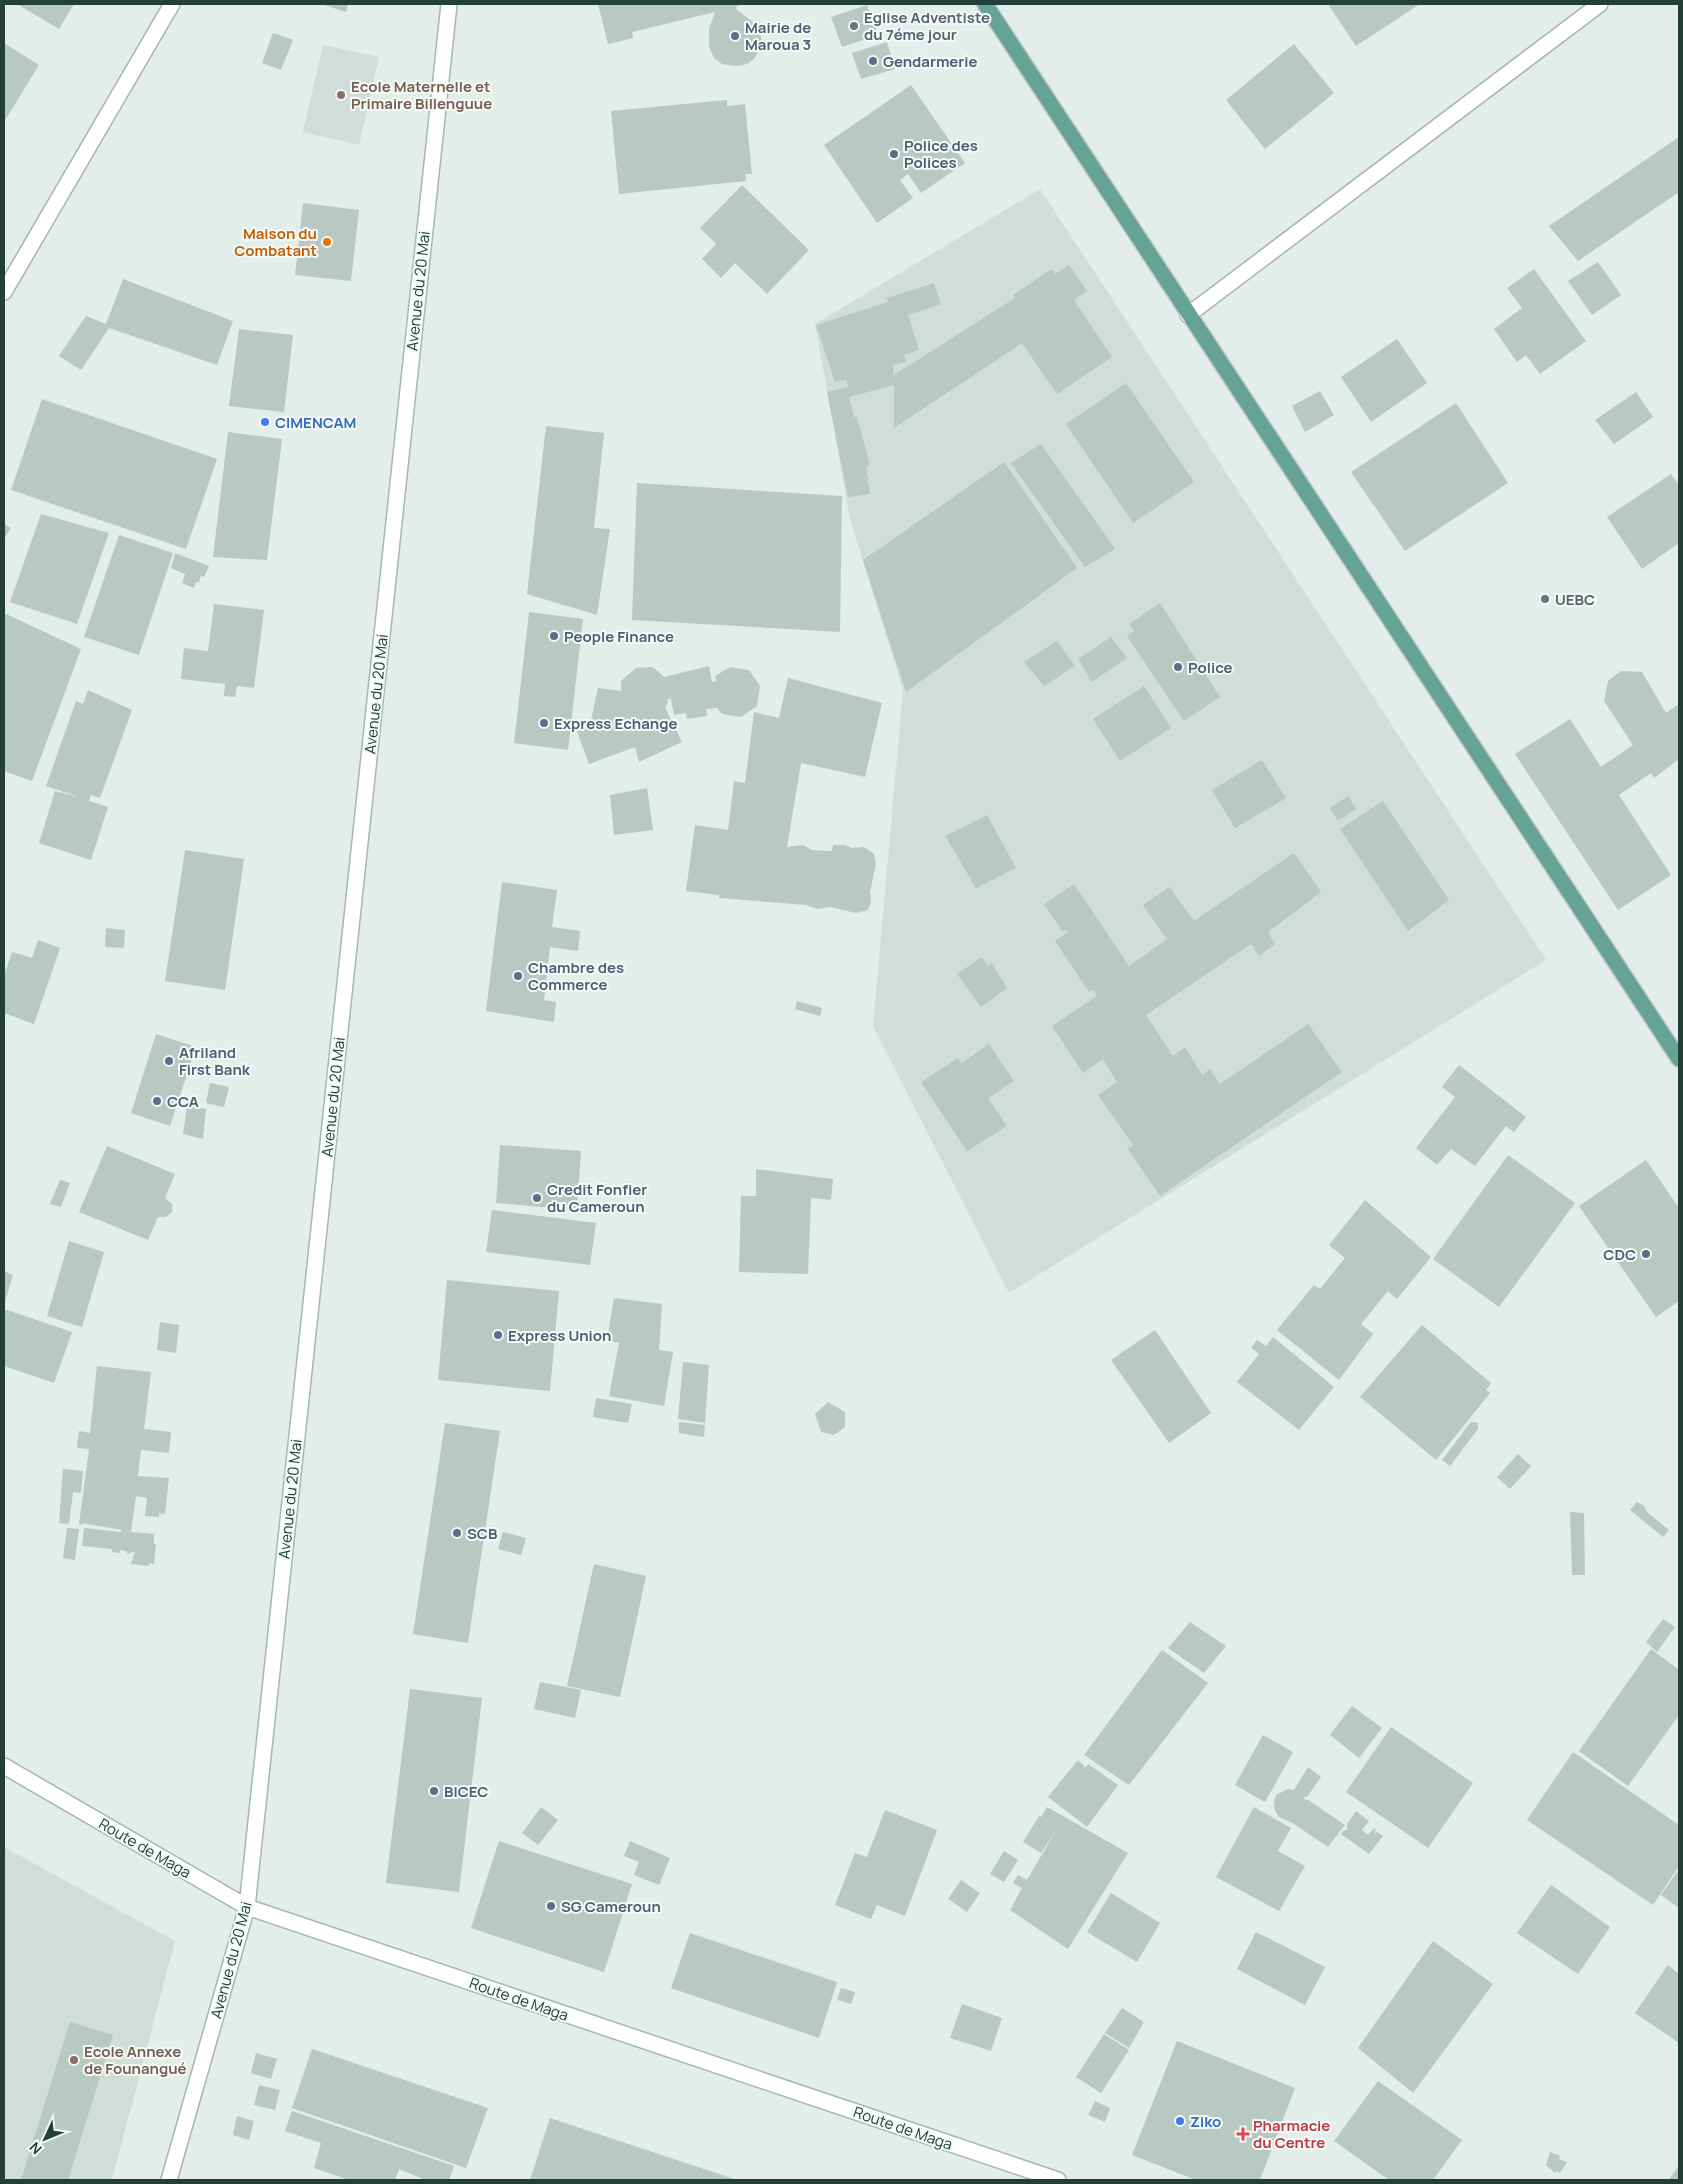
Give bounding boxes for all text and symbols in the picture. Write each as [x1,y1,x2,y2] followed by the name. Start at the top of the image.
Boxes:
[864,7,990,45] place label: Eglise Adventiste du 7éme jour
[745,17,811,55] place label: Mairie de Maroua 3
[848,20,860,32] marker: Eglise Adventiste du 7éme jour
[729,30,741,42] marker: Mairie de Maroua 3
[883,51,978,72] place label: Gendarmerie
[867,55,879,67] marker: Gendarmerie
[351,76,492,114] place label: Ecole Maternelle et Primaire Billenguue
[335,89,347,101] marker: Ecole Maternelle et Primaire Billenguue
[904,135,978,173] place label: Police des Polices
[888,148,900,160] marker: Police des Polices
[234,223,317,261] place label: Maison du Combatant
[401,230,435,352] street label: Avenue du 20 Mai
[321,236,333,248] marker: Maison du Combatant
[275,412,356,433] place label: CIMENCAM
[259,416,271,428] marker: CIMENCAM
[1555,589,1595,610] place label: UEBC
[1539,593,1551,605] marker: UEBC
[564,626,674,647] place label: People Finance
[548,630,560,642] marker: People Finance
[359,633,393,755] street label: Avenue du 20 Mai
[1188,657,1233,678] place label: Police
[1172,661,1184,673] marker: Police
[554,713,678,734] place label: Express Echange
[538,717,550,729] marker: Express Echange
[528,957,624,995] place label: Chambre des Commerce
[512,970,524,982] marker: Chambre des Commerce
[316,1036,350,1158] street label: Avenue du 20 Mai
[179,1042,251,1080] place label: Afriland First Bank
[163,1055,175,1067] marker: Afriland First Bank
[167,1091,199,1112] place label: CCA
[151,1095,163,1107] marker: CCA
[547,1179,647,1217] place label: Credit Fonfier du Cameroun
[531,1192,543,1204] marker: Credit Fonfier du Cameroun
[1603,1244,1636,1265] place label: CDC
[1640,1248,1652,1260] marker: CDC
[508,1325,611,1346] place label: Express Union
[492,1329,504,1341] marker: Express Union
[273,1438,307,1560] street label: Avenue du 20 Mai
[467,1523,498,1544] place label: SCB
[451,1527,463,1539] marker: SCB
[444,1781,488,1802] place label: BICEC
[428,1785,440,1797] marker: BICEC
[95,1813,195,1883] street label: Route de Maga
[561,1896,661,1917] place label: SG Cameroun
[205,1899,257,2021] street label: Avenue du 20 Mai
[545,1900,557,1912] marker: SG Cameroun
[467,1972,571,2026] street label: Route de Maga
[84,2041,187,2079] place label: Ecole Annexe de Founangué
[68,2054,80,2066] marker: Ecole Annexe de Founangué
[851,2101,955,2155] street label: Route de Maga
[1190,2111,1221,2132] place label: Ziko
[20,2114,70,2164] north arrow
[1174,2115,1186,2127] marker: Ziko
[1253,2115,1330,2153] place label: Pharmacie du Centre
[1237,2128,1249,2140] marker: Pharmacie du Centre
[25,2138,46,2159] text: N

